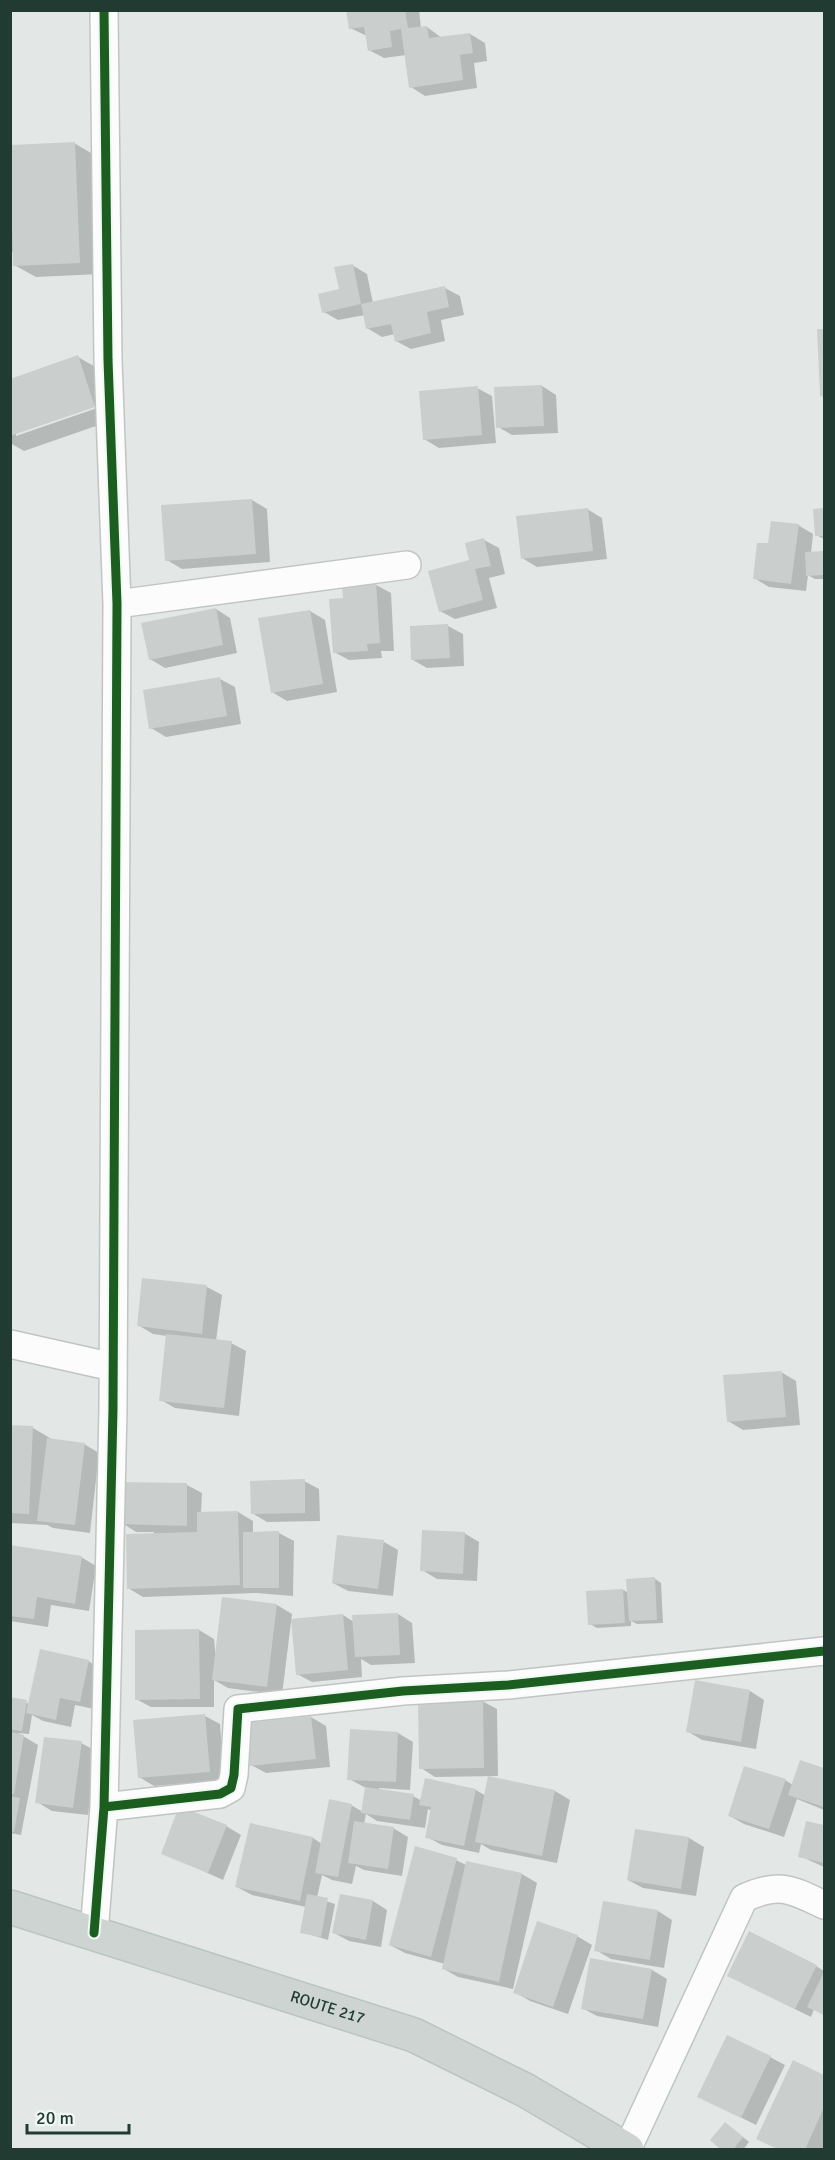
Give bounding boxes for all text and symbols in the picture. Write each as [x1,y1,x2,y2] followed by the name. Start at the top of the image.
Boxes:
[288,1986,367,2029] street label: ROUTE 217
[27,2097,129,2135] scale bar
[36,2107,74,2129] text: 20 m

